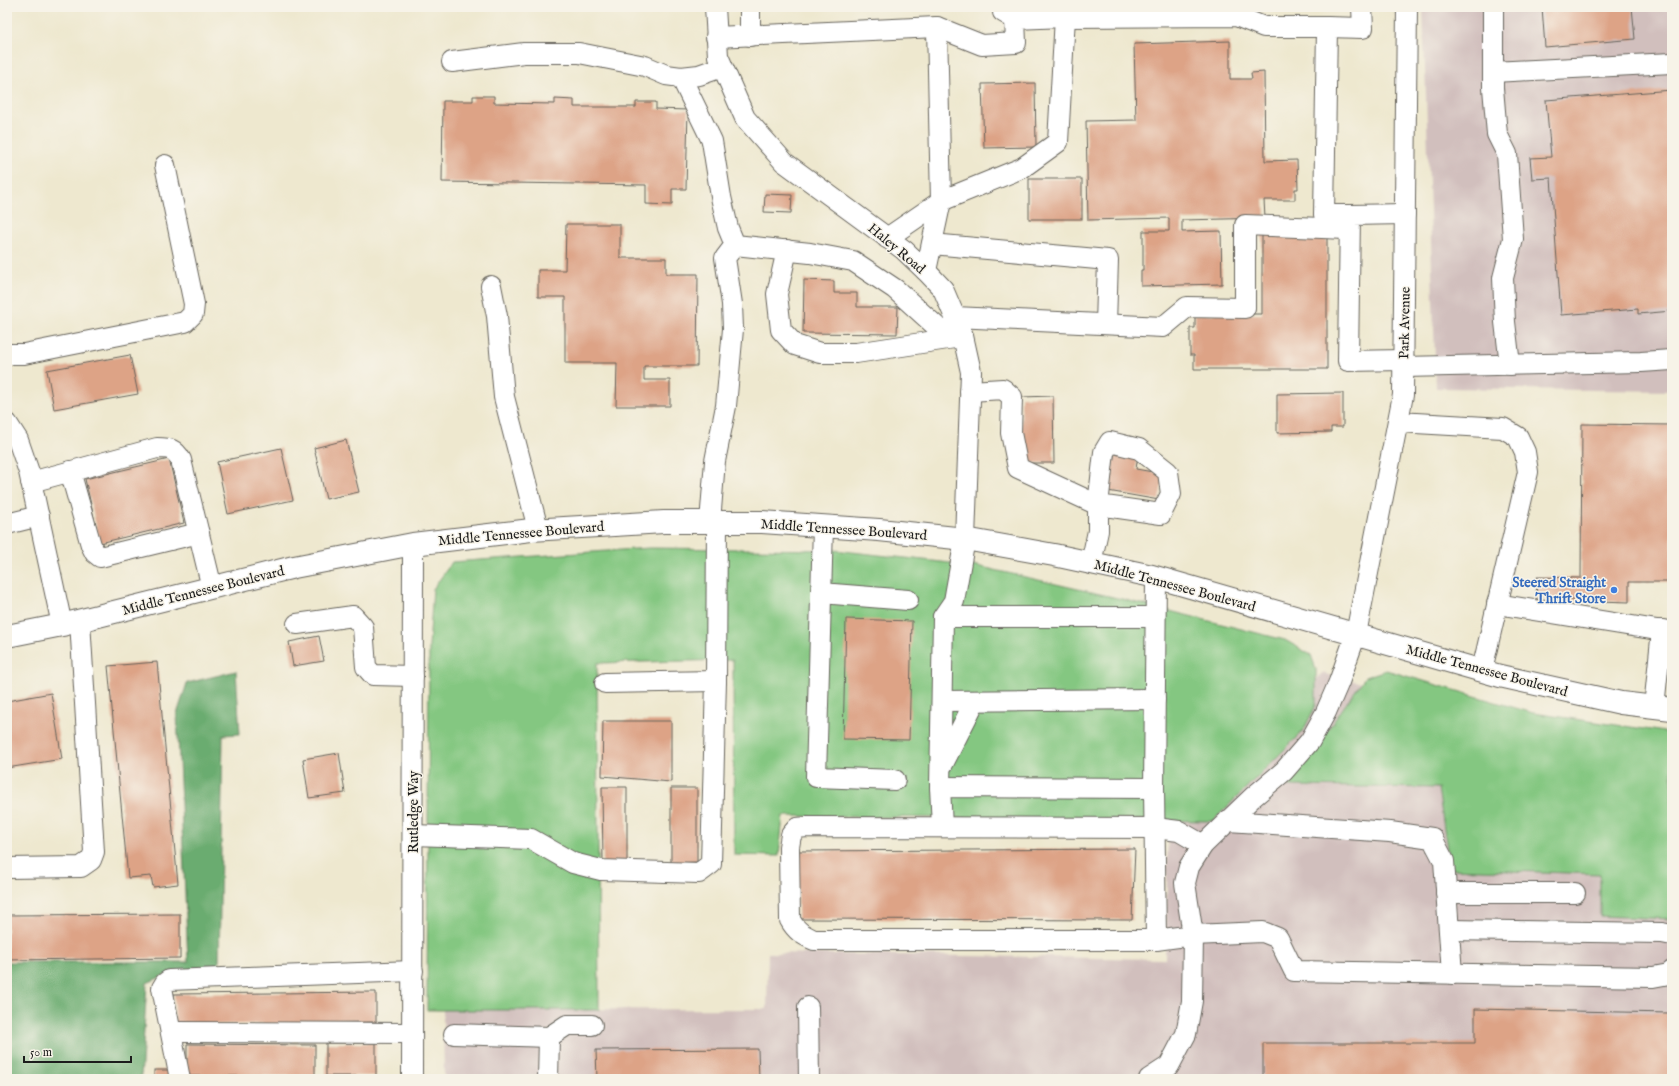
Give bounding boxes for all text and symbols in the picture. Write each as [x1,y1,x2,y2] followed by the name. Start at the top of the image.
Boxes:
[864,219,929,278] street label: Haley Road
[1395,286,1415,359] street label: Park Avenue
[760,515,928,545] street label: Middle Tennessee Boulevard
[437,518,605,550] street label: Middle Tennessee Boulevard
[1092,556,1258,616] street label: Middle Tennessee Boulevard
[120,562,287,620] street label: Middle Tennessee Boulevard
[1512,574,1607,608] place label: Steered Straight Thrift Store
[1609,585,1619,595] marker: Steered Straight Thrift Store
[1404,641,1570,701] street label: Middle Tennessee Boulevard
[405,771,423,853] street label: Rutledge Way
[24,1038,131,1064] scale bar
[30,1045,52,1060] text: 50 m

